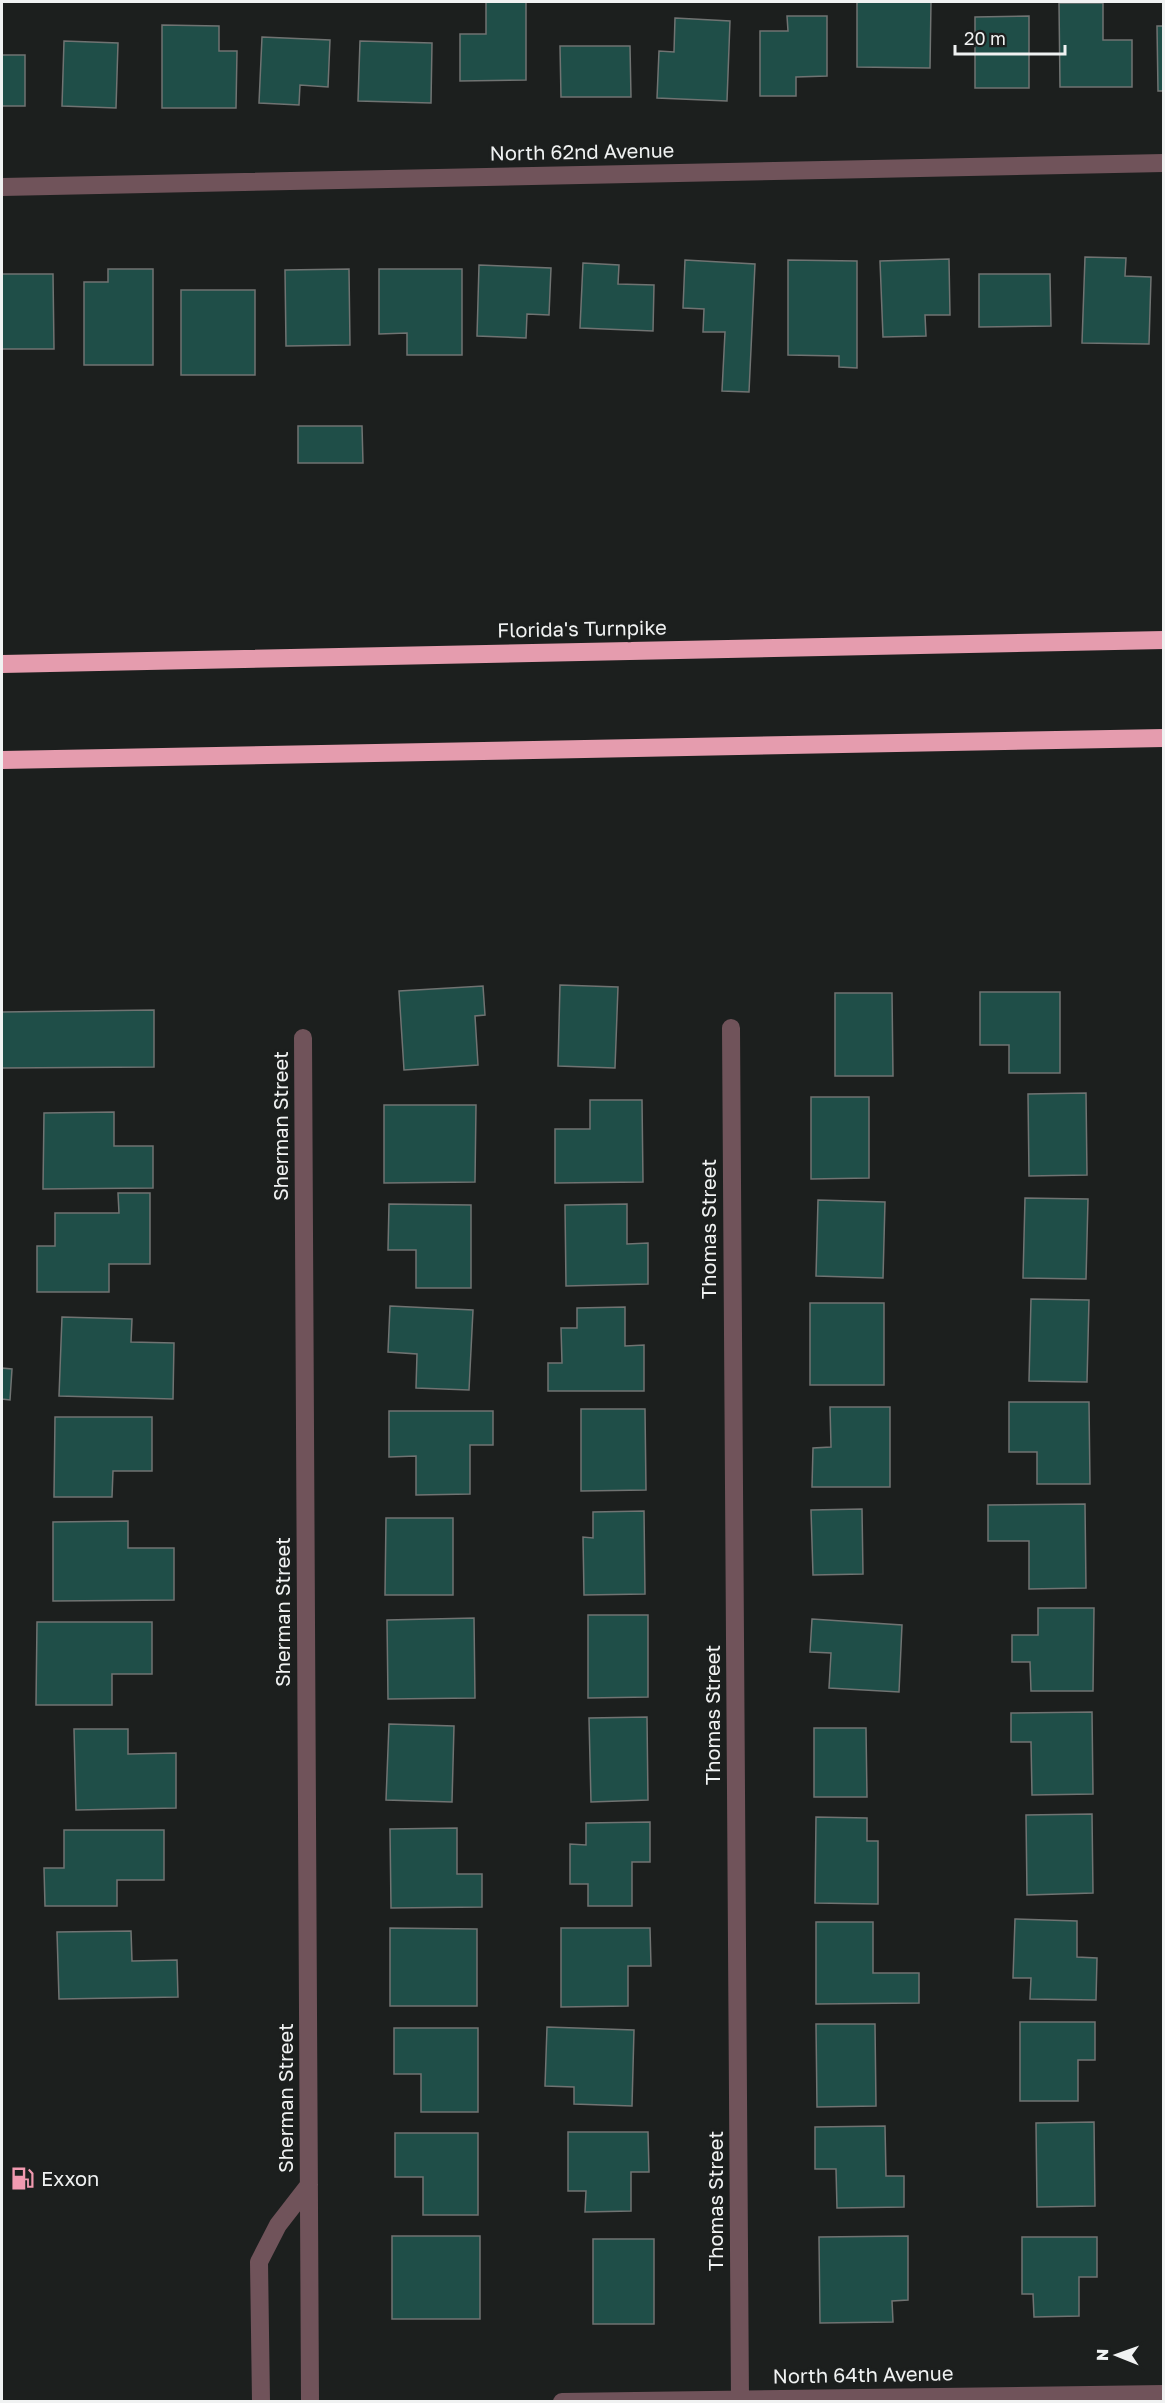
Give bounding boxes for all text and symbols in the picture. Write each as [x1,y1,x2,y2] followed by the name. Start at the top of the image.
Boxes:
[955,18,1064,56] scale bar
[964,27,1006,49] text: 20 m
[489,137,674,165] street label: North 62nd Avenue
[497,615,667,641] street label: Florida's Turnpike
[268,1051,292,1201] street label: Sherman Street
[696,1159,720,1299] street label: Thomas Street
[270,1537,294,1687] street label: Sherman Street
[700,1645,724,1785] street label: Thomas Street
[273,2023,297,2173] street label: Sherman Street
[703,2131,727,2271] street label: Thomas Street
[10,2166,36,2192] fuel station icon: Exxon
[41,2166,99,2190] place label: Exxon
[1087,2325,1147,2385] north arrow
[1092,2348,1112,2361] text: N
[772,2360,954,2388] street label: North 64th Avenue

